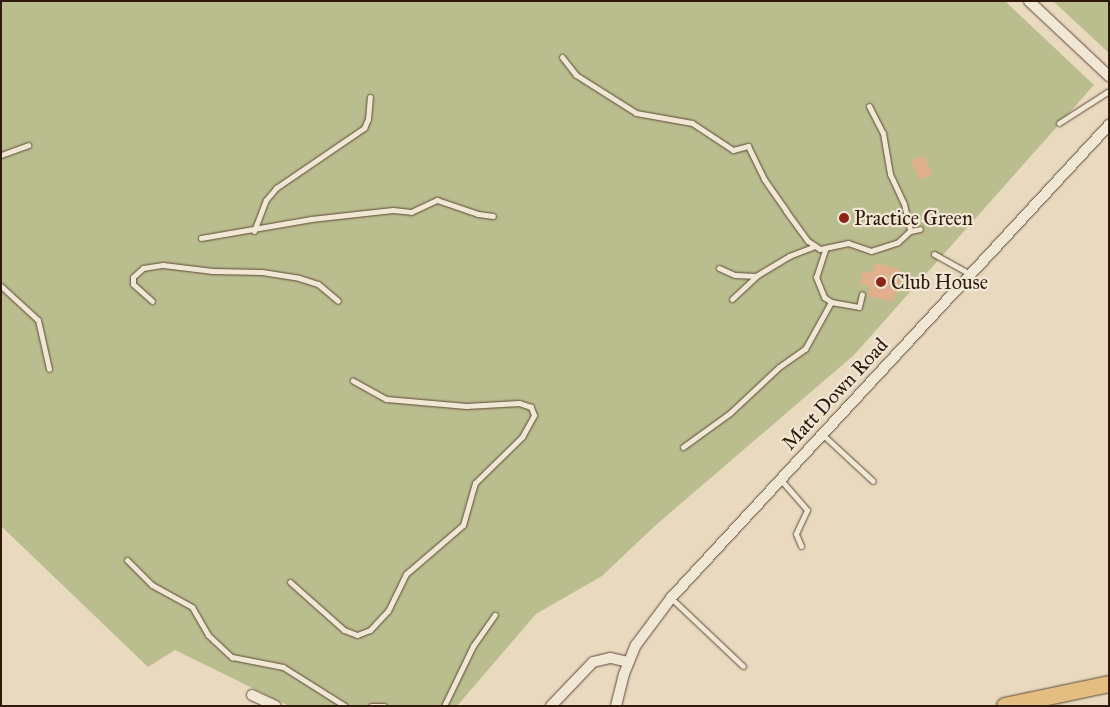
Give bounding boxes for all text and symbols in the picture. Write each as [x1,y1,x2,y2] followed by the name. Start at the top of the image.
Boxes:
[854,206,973,230] place label: Practice Green
[838,212,850,224] marker: Practice Green
[891,270,988,294] place label: Club House
[875,276,887,288] marker: Club House
[777,333,893,455] street label: Matt Down Road

